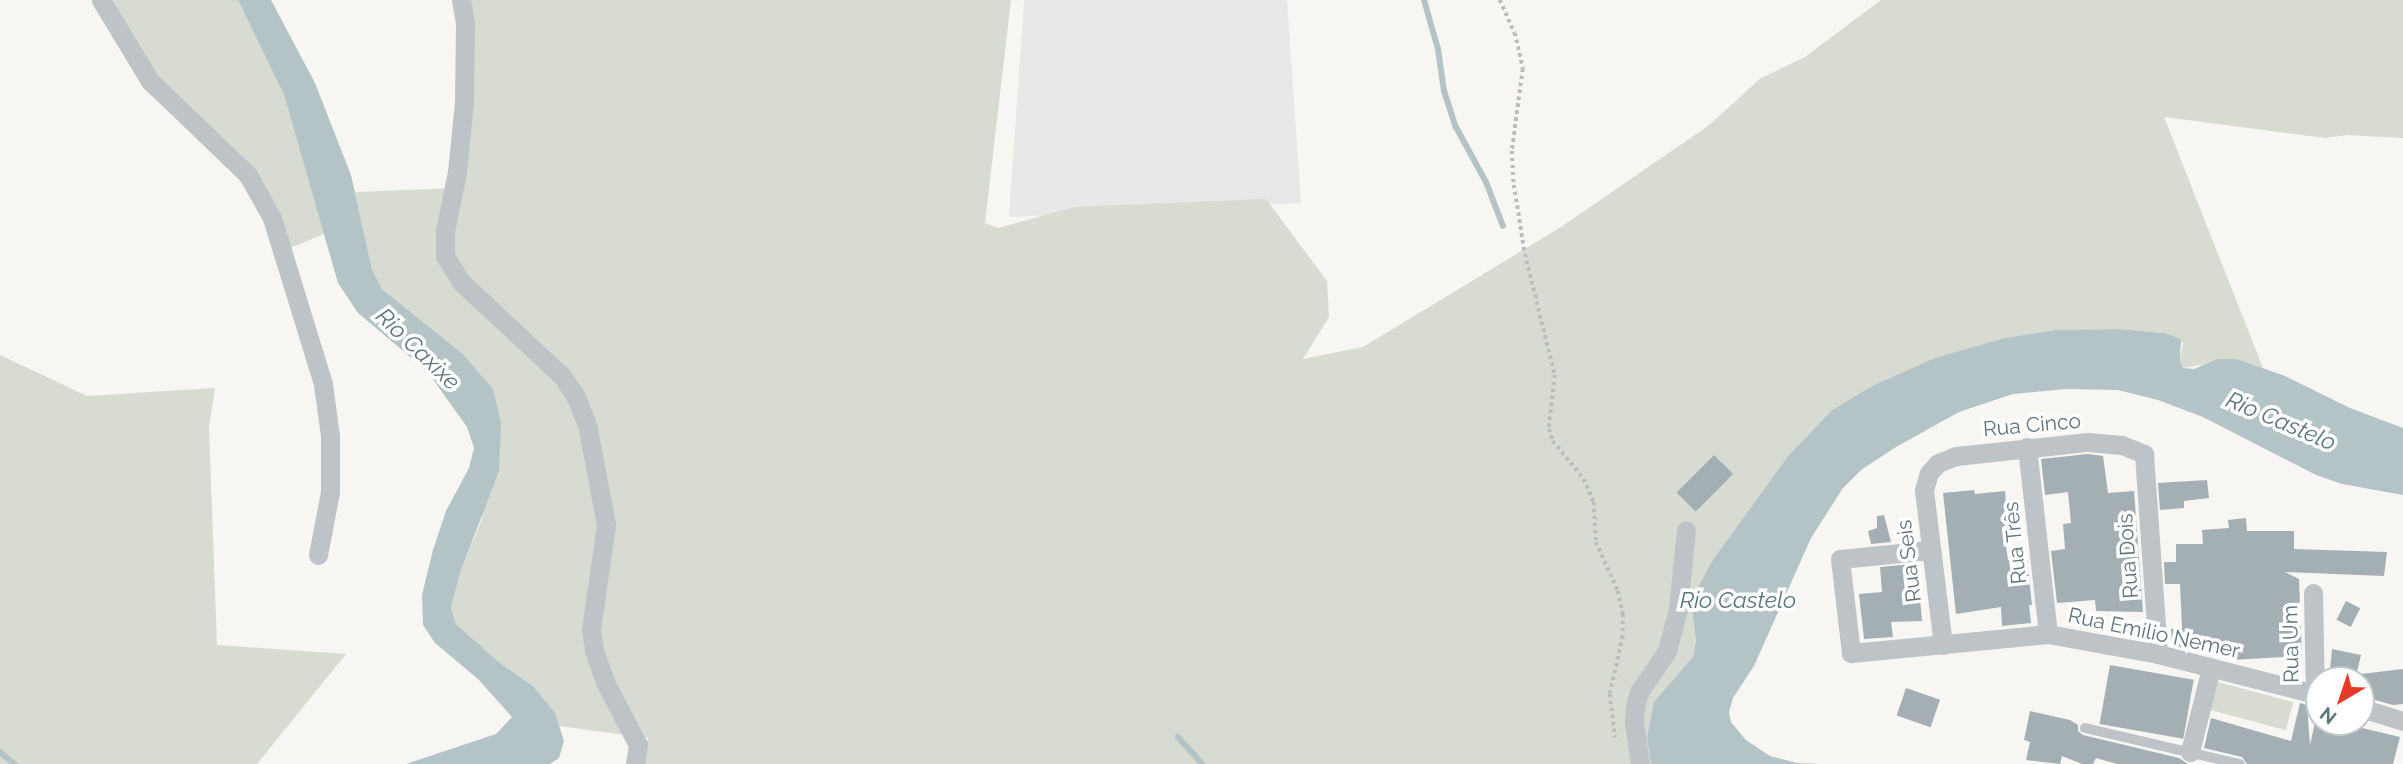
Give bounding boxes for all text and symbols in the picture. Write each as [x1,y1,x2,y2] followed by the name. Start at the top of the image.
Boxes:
[370,302,466,396] water label: Rio Caxixe
[2222,386,2340,456] water label: Rio Castelo
[1982,408,2082,442] street label: Rua Cinco
[1998,500,2032,586] street label: Rua Três
[2112,513,2144,599] street label: Rua Dois
[1891,518,1927,604] street label: Rua Seis
[1680,586,1796,614] water label: Rio Castelo
[2066,602,2242,664] street label: Rua Emilio Nemer
[2278,605,2304,683] street label: Rua Um
[2305,666,2375,736] north arrow
[2315,703,2341,729] text: N

